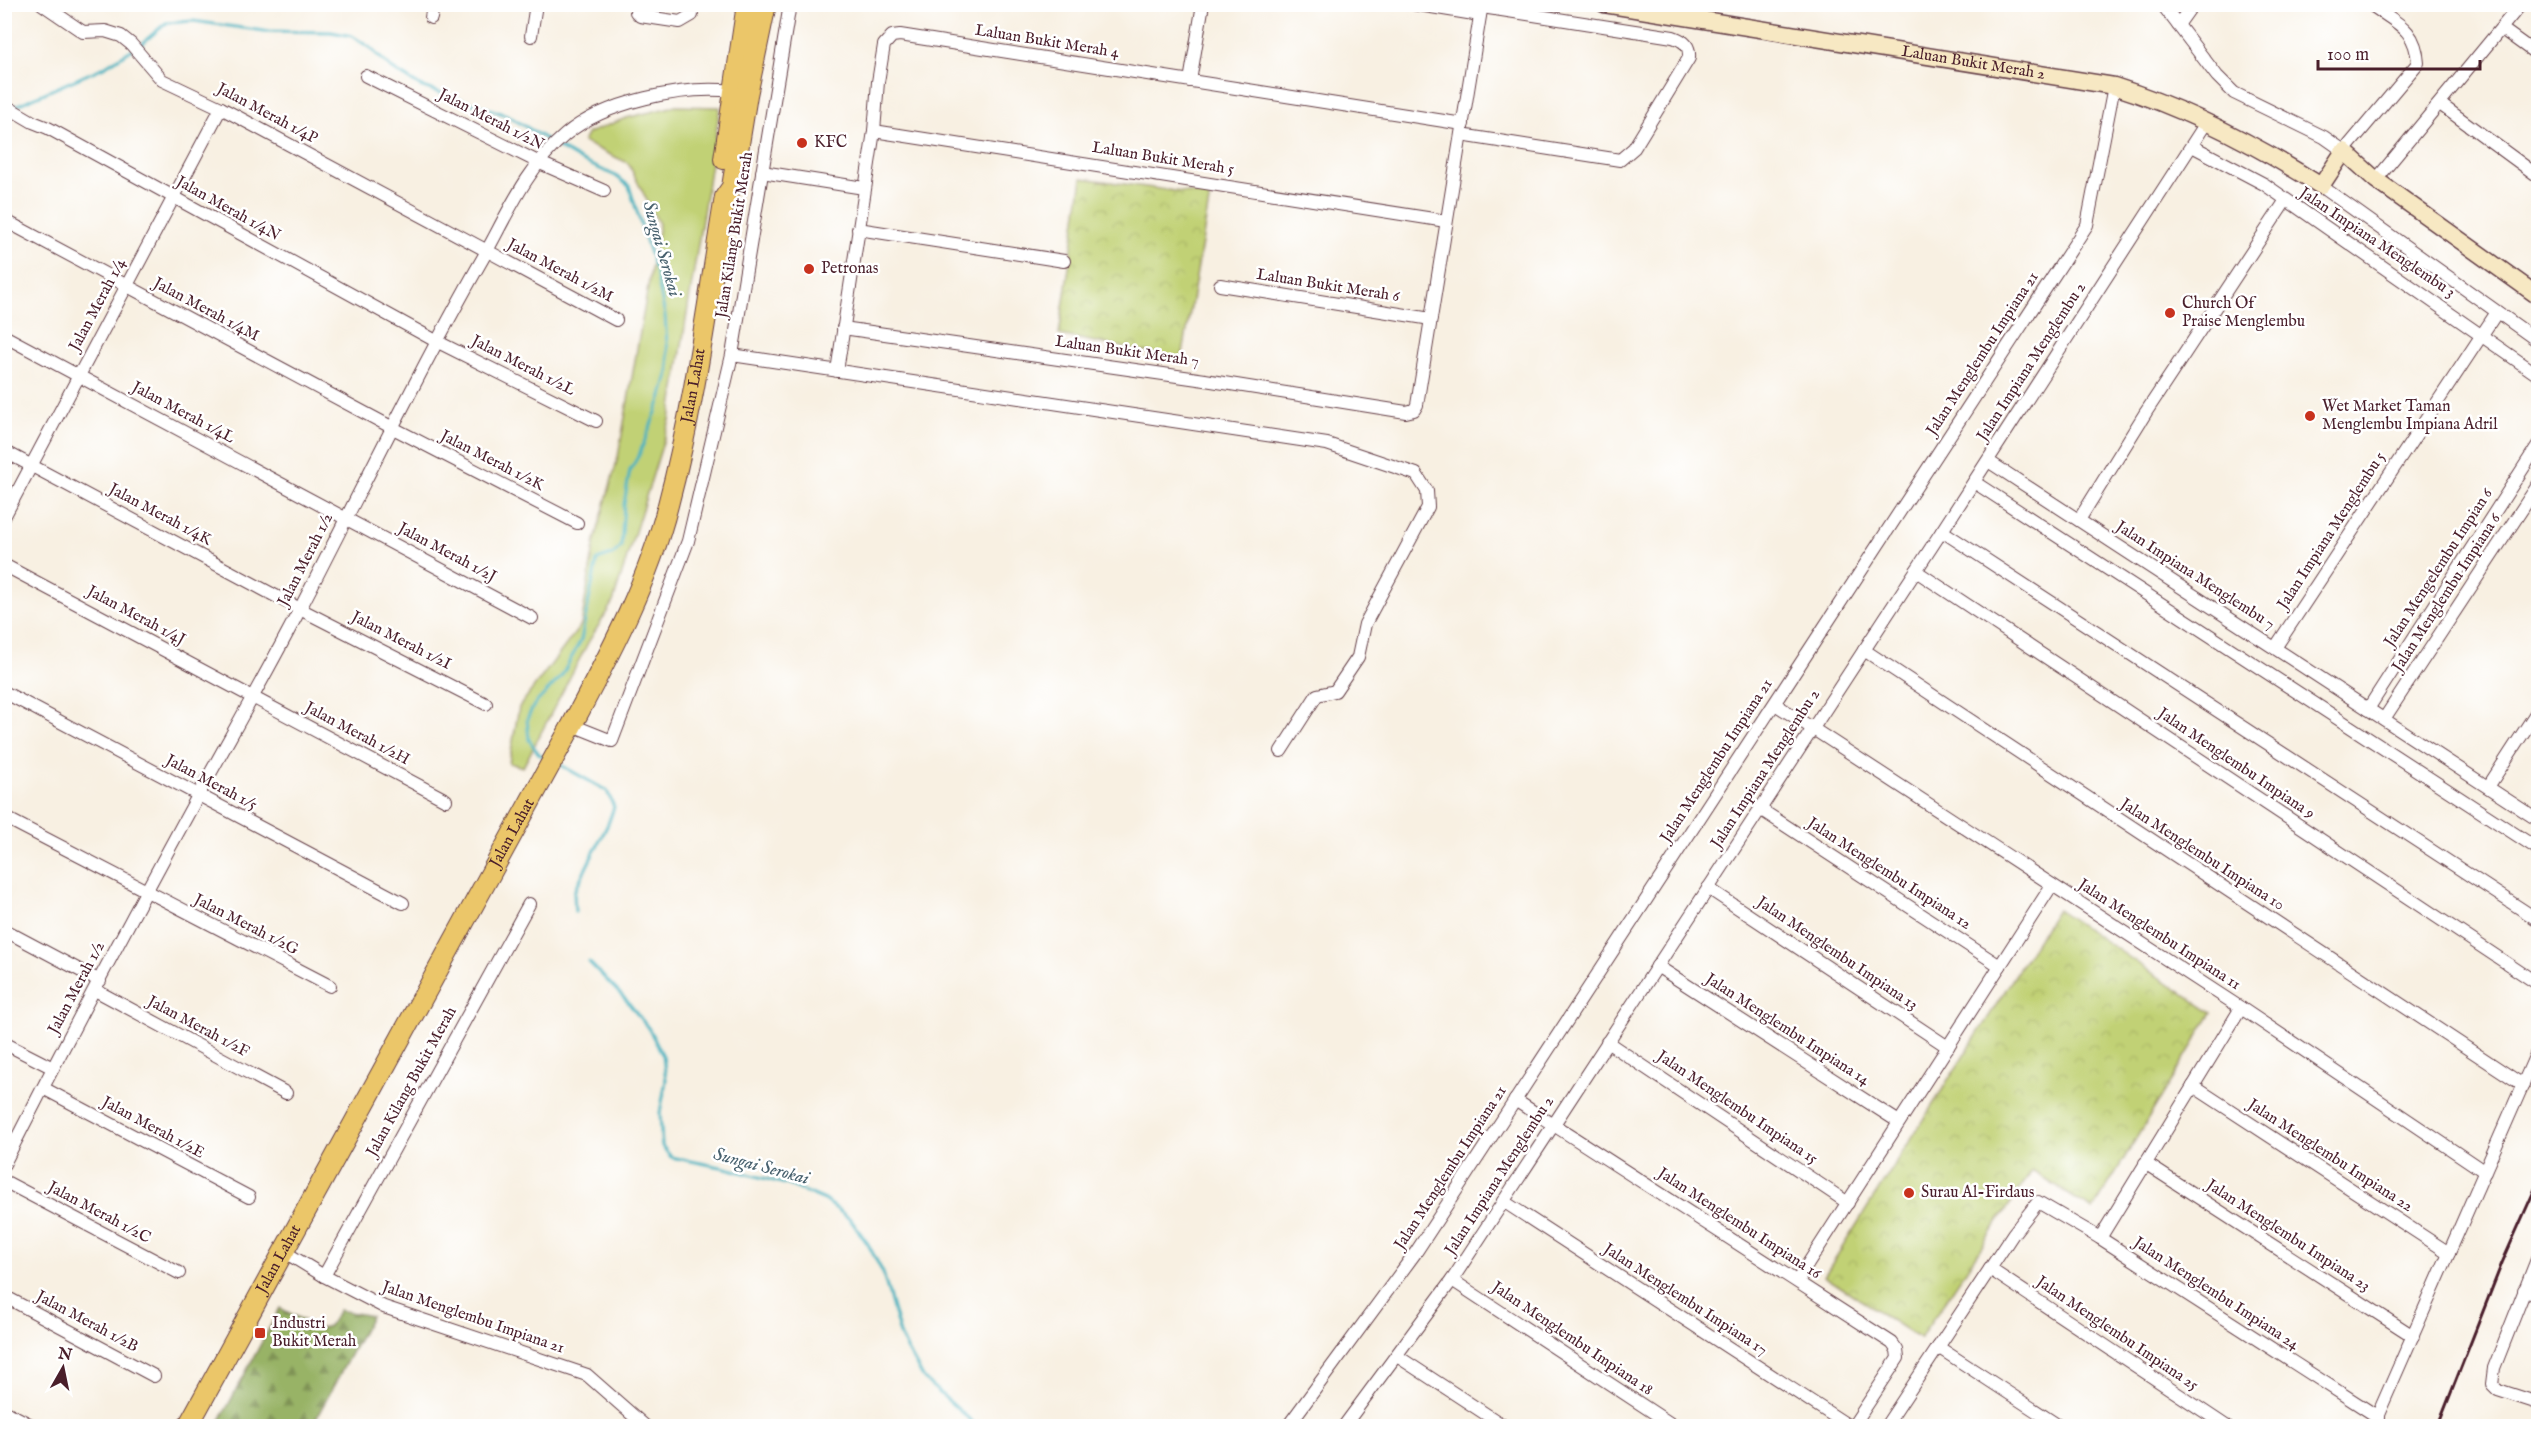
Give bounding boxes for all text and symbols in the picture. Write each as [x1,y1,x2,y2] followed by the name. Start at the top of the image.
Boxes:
[974,21,1121,63] street label: Laluan Bukit Merah 4
[2318,33,2480,71] scale bar
[1900,42,2046,85] street label: Laluan Bukit Merah 2
[2327,44,2369,67] text: 100 m
[211,78,321,149] street label: Jalan Merah 1/4P
[433,84,547,155] street label: Jalan Merah 1/2N
[814,133,847,153] place label: KFC
[795,136,809,150] marker: KFC
[1091,138,1236,180] street label: Laluan Bukit Merah 5
[712,150,758,322] street label: Jalan Kilang Bukit Merah
[171,171,284,246] street label: Jalan Merah 1/4N
[2293,182,2459,303] street label: Jalan Impiana Menglembu 3
[636,199,686,301] water label: Sungai Serokai
[502,234,616,307] street label: Jalan Merah 1/2M
[64,255,131,357] street label: Jalan Merah 1/4
[821,259,879,279] place label: Petronas
[802,262,816,276] marker: Petronas
[1255,265,1401,307] street label: Laluan Bukit Merah 6
[1921,268,2044,441] street label: Jalan Menglembu Impiana 21
[148,273,262,346] street label: Jalan Merah 1/4M
[1972,279,2091,447] street label: Jalan Impiana Menglembu 2
[2182,294,2305,332] place label: Church Of Praise Menglembu
[2163,306,2177,320] marker: Church Of Praise Menglembu
[466,330,579,401] street label: Jalan Merah 1/2L
[1054,332,1200,372] street label: Laluan Bukit Merah 7
[677,346,711,427] street label: Jalan Lahat
[126,377,238,449] street label: Jalan Merah 1/4L
[2322,397,2498,435] place label: Wet Market Taman Menglembu Impiana Adril
[2303,409,2317,423] marker: Wet Market Taman Menglembu Impiana Adril
[435,425,548,496] street label: Jalan Merah 1/2K
[2272,448,2391,615] street label: Jalan Impiana Menglembu 5
[103,479,215,551] street label: Jalan Merah 1/4K
[2379,485,2498,653] street label: Jalan Mengelembu Impian 6
[273,510,338,612] street label: Jalan Merah 1/2
[2387,510,2506,678] street label: Jalan Menglembu Impiana 6
[2110,516,2278,635] street label: Jalan Impiana Menglembu 7
[393,518,500,588] street label: Jalan Merah 1/2J
[82,581,189,651] street label: Jalan Merah 1/4J
[346,606,454,675] street label: Jalan Merah 1/2I
[1655,675,1778,848] street label: Jalan Menglembu Impiana 21
[1706,686,1825,854] street label: Jalan Impiana Menglembu 2
[299,697,413,770] street label: Jalan Merah 1/2H
[2152,703,2318,824] street label: Jalan Menglembu Impiana 9
[160,750,260,816] street label: Jalan Merah 1/5
[2114,793,2288,916] street label: Jalan Menglembu Impiana 10
[485,795,540,873] street label: Jalan Lahat
[1802,812,1975,935] street label: Jalan Menglembu Impiana 12
[2072,874,2244,995] street label: Jalan Menglembu Impiana 11
[188,889,302,960] street label: Jalan Merah 1/2G
[1751,891,1921,1015] street label: Jalan Menglembu Impiana 13
[43,938,110,1040] street label: Jalan Merah 1/2
[1699,968,1873,1091] street label: Jalan Menglembu Impiana 14
[142,991,252,1062] street label: Jalan Merah 1/2F
[361,1003,462,1162] street label: Jalan Kilang Bukit Merah
[1651,1046,1821,1169] street label: Jalan Menglembu Impiana 15
[1389,1082,1512,1255] street label: Jalan Menglembu Impiana 21
[97,1092,208,1163] street label: Jalan Merah 1/2E
[1440,1093,1559,1261] street label: Jalan Impiana Menglembu 2
[2242,1094,2416,1217] street label: Jalan Menglembu Impiana 22
[711,1143,813,1191] water label: Sungai Serokai
[1652,1163,1825,1284] street label: Jalan Menglembu Impiana 16
[2201,1174,2374,1297] street label: Jalan Menglembu Impiana 23
[42,1177,154,1249] street label: Jalan Merah 1/2C
[1921,1183,2035,1203] place label: Surau Al-Firdaus
[1902,1186,1916,1200] marker: Surau Al-Firdaus
[251,1221,306,1299] street label: Jalan Lahat
[2128,1232,2303,1355] street label: Jalan Menglembu Impiana 24
[1598,1238,1771,1361] street label: Jalan Menglembu Impiana 17
[2030,1271,2202,1396] street label: Jalan Menglembu Impiana 25
[1486,1276,1656,1400] street label: Jalan Menglembu Impiana 18
[377,1277,567,1359] street label: Jalan Menglembu Impiana 21
[31,1286,141,1357] street label: Jalan Merah 1/2B
[272,1314,357,1352] place label: Industri Bukit Merah
[253,1326,267,1340] marker: Industri Bukit Merah
[33,1338,93,1398] north arrow
[56,1344,74,1366] text: N

